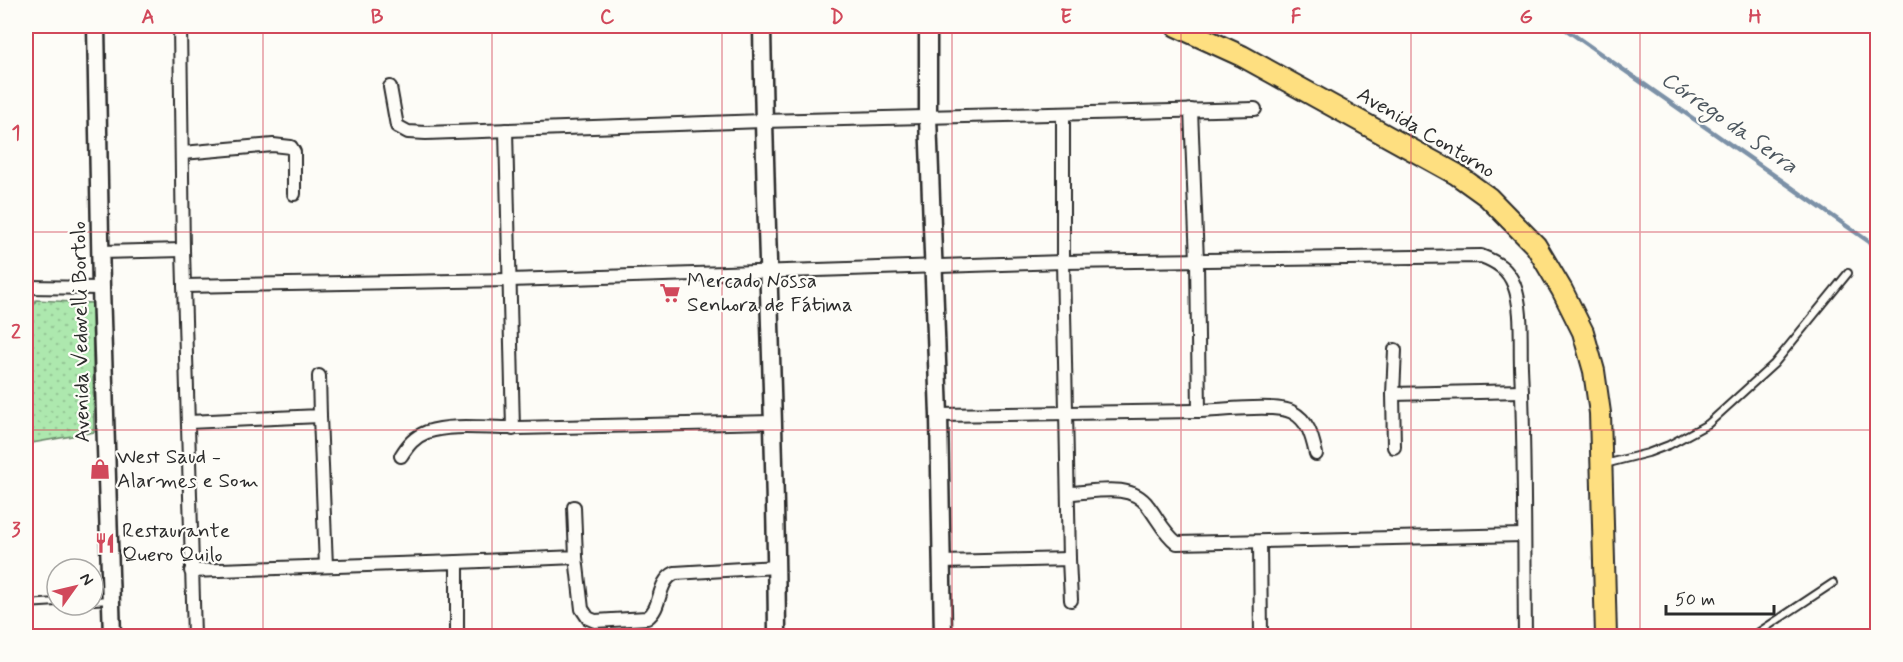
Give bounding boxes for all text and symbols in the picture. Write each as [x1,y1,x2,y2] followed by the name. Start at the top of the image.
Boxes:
[141,4,155,31] text: A
[371,4,384,31] text: B
[600,4,615,31] text: C
[830,4,844,31] text: D
[1060,4,1072,31] text: E
[1291,4,1302,31] text: F
[1519,4,1533,31] text: G
[1748,4,1762,31] text: H
[1654,66,1803,182] water label: Córrego da Serra
[1352,81,1500,185] street label: Avenida Contorno
[12,120,20,147] text: 1
[65,221,97,443] street label: Avenida Vedovelli Bortolo
[687,267,853,319] place label: Mercado Nossa Senhora de Fátima
[658,281,682,305] supermarket icon: Mercado Nossa Senhora de Fátima
[11,319,21,346] text: 2
[117,443,259,495] place label: West Saud - Alarmes e Som
[88,457,112,481] shop icon: West Saud - Alarmes e Som
[11,517,21,544] text: 3
[122,517,230,569] place label: Restaurante Quero Quilo
[93,531,117,555] restaurant icon: Restaurante Quero Quilo
[45,557,105,617] north arrow
[75,569,98,590] text: N
[1666,578,1774,616] scale bar
[1675,588,1715,612] text: 50 m

